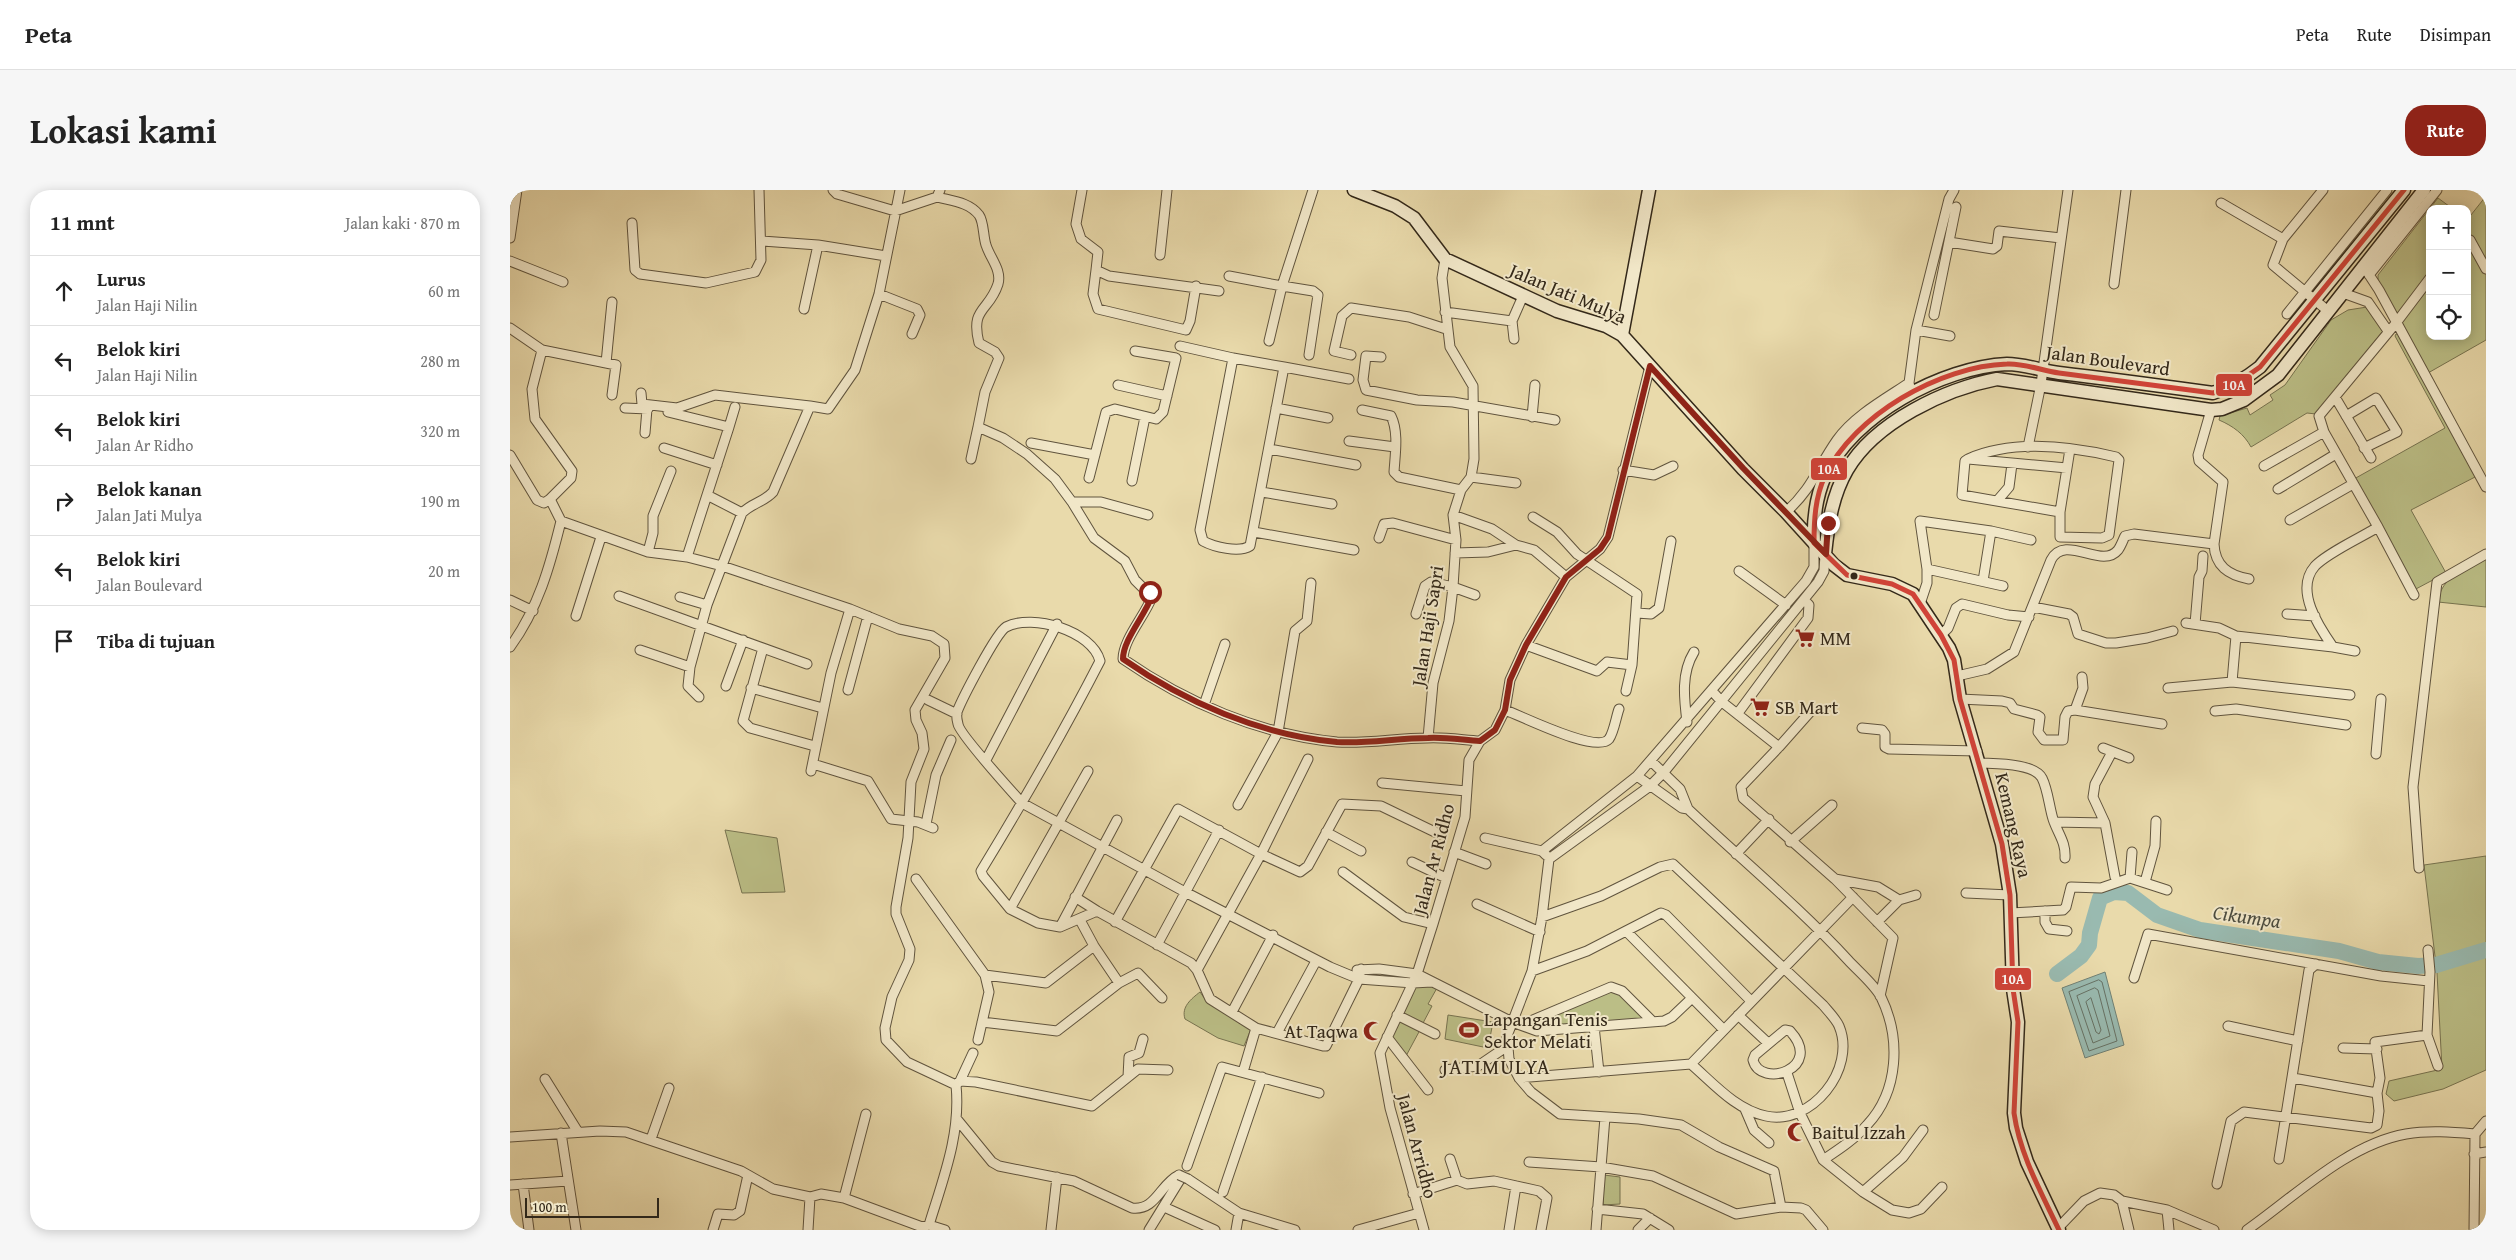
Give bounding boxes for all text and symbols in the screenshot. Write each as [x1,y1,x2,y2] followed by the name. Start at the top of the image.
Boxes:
[25,17,72,52] text: Peta
[2296,21,2329,48] text: Peta
[2357,21,2392,48] text: Rute
[2420,21,2491,48] text: Disimpan
[30,105,217,156] text: Lokasi kami
[2405,105,2486,156] button: Rute
[2426,205,2471,340] map controls
[2426,205,2471,250] button: +
[50,207,115,238] text: 11 mnt
[345,211,460,235] text: Jalan kaki · 870 m
[2426,250,2471,295] button: −
[1503,255,1631,330] street label: Jalan Jati Mulya
[97,265,146,293] text: Lurus
[50,277,78,305] icon: ahead
[428,279,460,303] text: 60 m
[97,293,198,317] text: Jalan Haji Nilin
[2426,295,2471,340] button: locate
[97,335,180,363] text: Belok kiri
[2042,337,2173,383] street label: Jalan Boulevard
[50,347,78,375] icon: left
[420,349,460,373] text: 280 m
[97,363,198,387] text: Jalan Haji Nilin
[2215,373,2253,397] line badge: 10A
[2222,375,2246,395] text: 10A
[97,405,180,433] text: Belok kiri
[50,417,78,445] icon: left
[420,419,460,443] text: 320 m
[97,433,193,457] text: Jalan Ar Ridho
[1810,457,1848,481] line badge: 10A
[1817,459,1841,479] text: 10A
[97,475,202,503] text: Belok kanan
[50,487,78,515] icon: right
[420,489,460,513] text: 190 m
[97,503,202,527] text: Jalan Jati Mulya
[1817,512,1840,535] route end
[97,545,180,573] text: Belok kiri
[50,557,78,585] icon: left
[428,559,460,583] text: 20 m
[1403,564,1450,690] street label: Jalan Haji Sapri
[1849,571,1859,581] unlabelled marker
[97,573,202,597] text: Jalan Boulevard
[1139,581,1162,604] route start
[1820,624,1851,652] place label: MM
[50,627,78,655] icon: arrive
[97,627,215,655] text: Tiba di tujuan
[1794,627,1816,649] supermarket icon: MM
[1775,693,1839,721] place label: SB Mart
[1749,696,1771,718] supermarket icon: SB Mart
[1988,770,2040,880] street label: Kemang Raya
[1404,800,1461,920] street label: Jalan Ar Ridho
[2211,897,2283,935] water label: Cikumpa
[1994,967,2032,991] line badge: 10A
[2001,969,2025,989] text: 10A
[1484,1005,1608,1055] place label: Lapangan Tenis Sektor Melati
[1285,1017,1358,1045] place label: At Taqwa
[1458,1019,1480,1041] sports icon: Lapangan Tenis Sektor Melati
[1362,1020,1384,1042] mosque icon: At Taqwa
[1438,1051,1551,1082] district label: JATIMULYA
[1390,1089,1445,1201] street label: Jalan Arridho
[1812,1118,1906,1146] place label: Baitul Izzah
[1786,1121,1808,1143] mosque icon: Baitul Izzah
[525,1195,659,1218] scale bar
[532,1197,567,1217] text: 100 m

